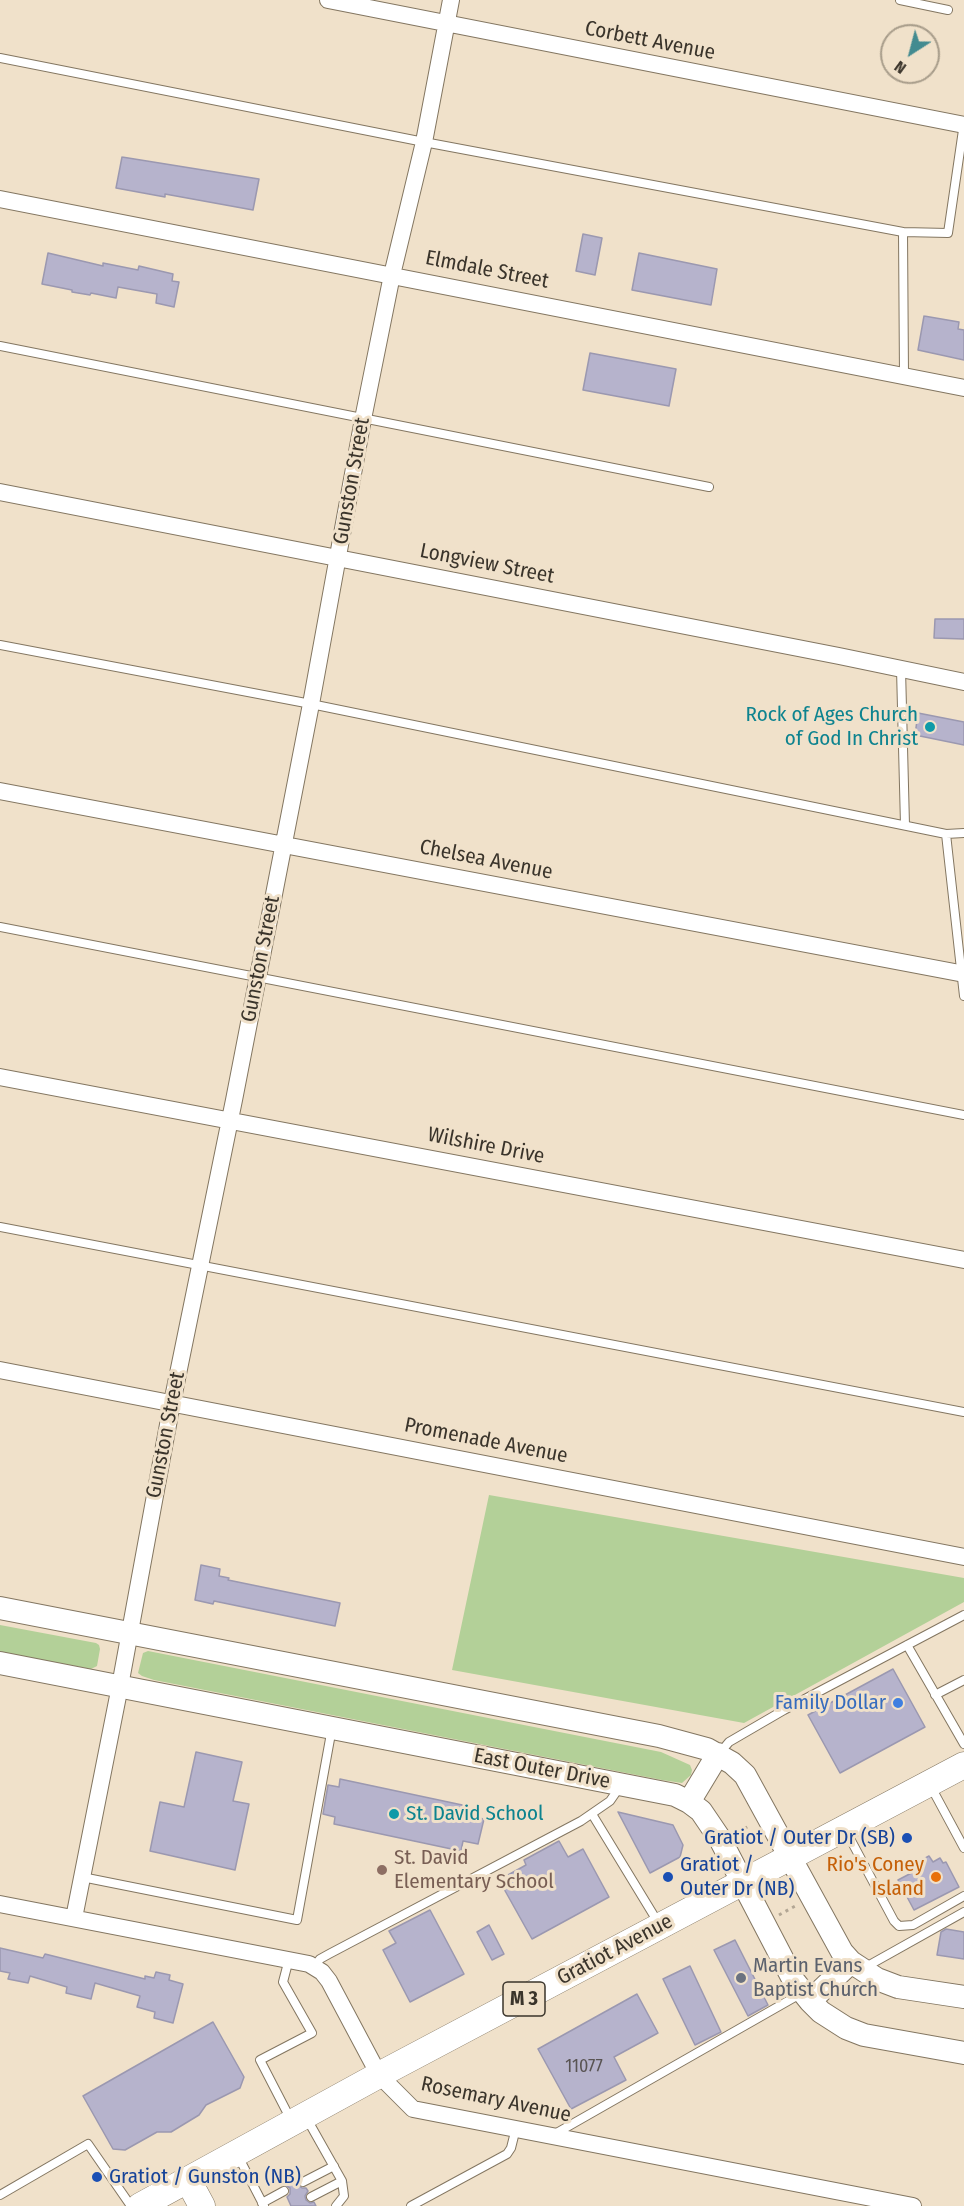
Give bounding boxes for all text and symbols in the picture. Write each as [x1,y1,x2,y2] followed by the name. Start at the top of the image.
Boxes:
[583,16,717,66] street label: Corbett Avenue
[880,24,940,84] north arrow
[891,57,910,78] text: N
[423,246,551,294] street label: Elmdale Street
[328,416,376,546] street label: Gunston Street
[418,539,556,589] street label: Longview Street
[746,702,918,752] place label: Rock of Ages Church of God In Christ
[923,720,937,734] marker: Rock of Ages Church of God In Christ
[417,835,555,885] street label: Chelsea Avenue
[236,894,286,1024] street label: Gunston Street
[425,1122,547,1170] street label: Wilshire Drive
[141,1370,191,1500] street label: Gunston Street
[402,1413,570,1469] street label: Promenade Avenue
[775,1690,886,1716] place label: Family Dollar
[891,1696,905,1710] marker: Family Dollar
[472,1743,612,1795] street label: East Outer Drive
[406,1801,544,1827] place label: St. David School
[387,1807,401,1821] marker: St. David School
[704,1825,895,1851] place label: Gratiot / Outer Dr (SB)
[900,1831,914,1845] marker: Gratiot / Outer Dr (SB)
[394,1845,554,1895] place label: St. David Elementary School
[680,1852,794,1902] place label: Gratiot / Outer Dr (NB)
[826,1852,924,1902] place label: Rio's Coney Island
[375,1863,389,1877] marker: St. David Elementary School
[661,1870,675,1884] marker: Gratiot / Outer Dr (NB)
[929,1870,943,1884] marker: Rio's Coney Island
[553,1909,677,1991] street label: Gratiot Avenue
[753,1953,878,2003] place label: Martin Evans Baptist Church
[734,1971,748,1985] marker: Martin Evans Baptist Church
[503,1982,545,2016] road number: M 3
[565,2056,603,2078] house number: 11077
[419,2072,573,2128] street label: Rosemary Avenue
[109,2164,301,2190] place label: Gratiot / Gunston (NB)
[90,2170,104,2184] marker: Gratiot / Gunston (NB)

